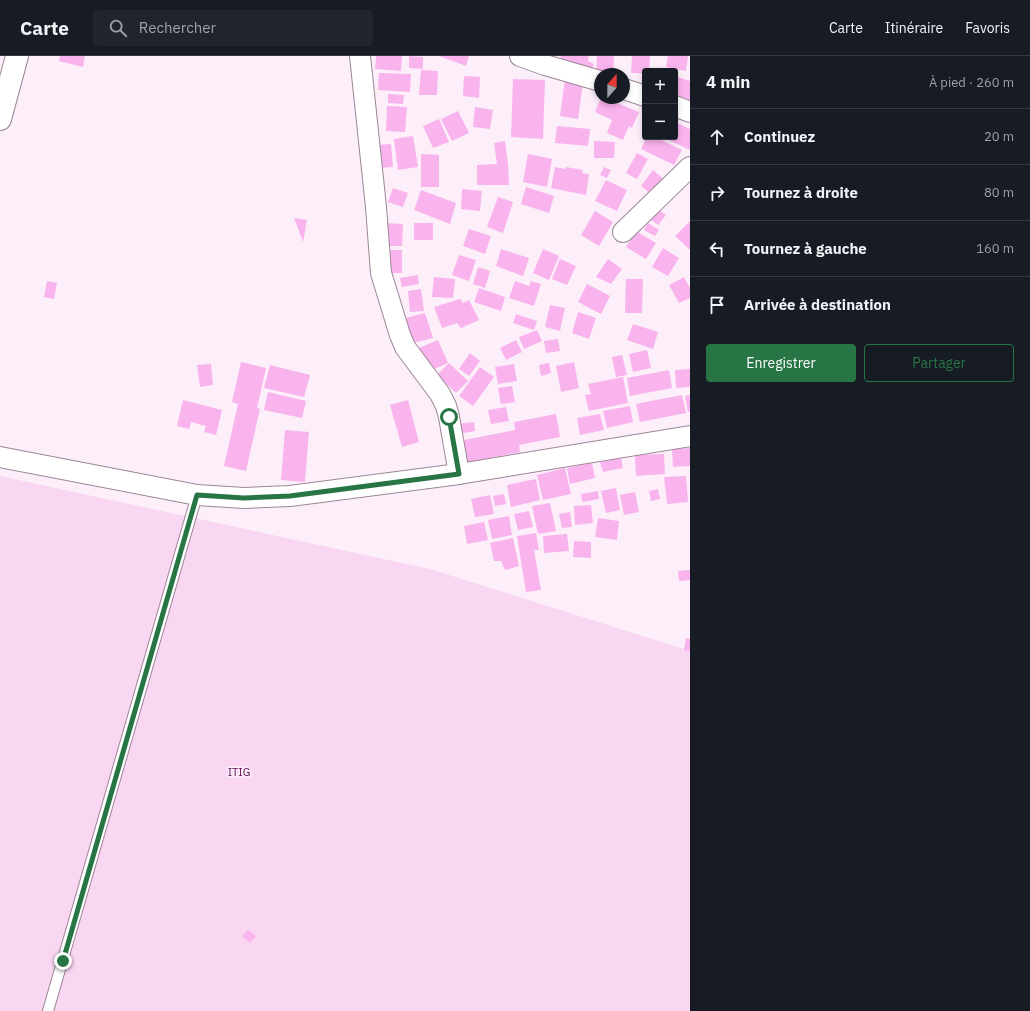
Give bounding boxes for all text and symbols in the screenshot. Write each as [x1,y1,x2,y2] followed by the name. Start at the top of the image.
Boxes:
[93,10,373,46] search box
[20,16,69,40] text: Carte
[107,17,129,39] icon: search
[139,18,216,37] text: Rechercher
[829,19,863,37] text: Carte
[885,19,943,37] text: Itinéraire
[965,19,1010,37] text: Favoris
[594,68,630,104] north arrow
[642,68,678,140] map controls
[642,68,678,104] button: +
[706,71,750,93] text: 4 min
[929,74,1014,91] text: À pied · 260 m
[642,104,678,140] button: −
[706,126,728,148] icon: ahead
[744,127,815,146] text: Continuez
[984,128,1014,145] text: 20 m
[706,182,728,204] icon: right
[744,183,858,202] text: Tournez à droite
[984,184,1014,201] text: 80 m
[706,238,728,260] icon: left
[744,239,867,258] text: Tournez à gauche
[976,240,1014,257] text: 160 m
[706,294,728,316] icon: arrive
[744,295,891,314] text: Arrivée à destination
[706,344,856,382] button: Enregistrer
[864,344,1014,382] button: Partager
[440,408,458,426] route start
[228,765,250,779] park label: ITIG
[54,952,72,970] route end

